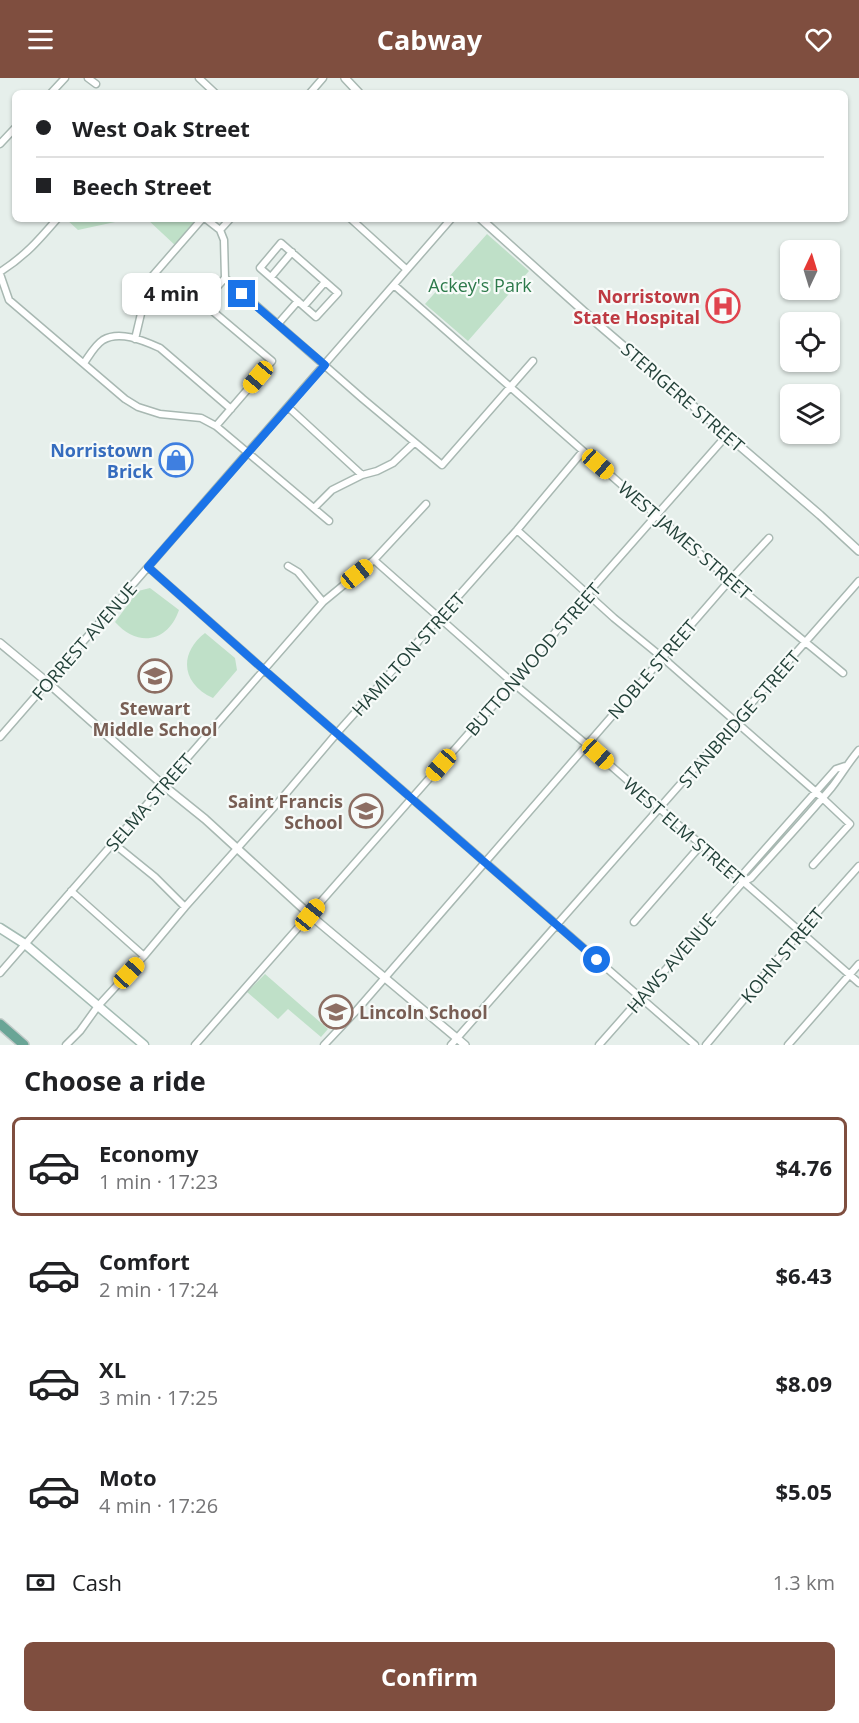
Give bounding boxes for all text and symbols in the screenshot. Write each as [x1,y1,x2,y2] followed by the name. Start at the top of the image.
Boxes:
[377,21,482,58] text: Cabway
[24,23,57,56] icon: menu
[802,23,835,56] icon: heart
[72,113,250,143] text: West Oak Street
[72,171,211,201] text: Beech Street
[780,240,840,300] north arrow
[780,240,840,444] map controls
[122,273,221,315] callout: 4 min
[428,273,532,297] park label: Ackey's Park
[144,280,199,307] text: 4 min
[228,280,255,307] route end
[573,284,700,329] place label: Norristown State Hospital
[705,288,741,324] hospital icon: Norristown State Hospital
[780,312,840,372] button: locate
[616,337,750,457] street label: STERIGERE STREET
[240,357,276,397] car
[780,384,840,444] button: layers
[50,438,154,483] place label: Norristown Brick
[158,442,194,478] shop icon: Norristown Brick
[579,445,617,483] car
[613,476,757,604] street label: WEST JAMES STREET
[337,556,377,592] car
[26,577,142,705] street label: FORREST AVENUE
[460,577,606,741] street label: BUTTONWOOD STREET
[346,587,470,721] street label: HAMILTON STREET
[602,614,702,724] street label: NOBLE STREET
[673,645,805,793] street label: STANBRIDGE STREET
[137,658,173,694] school or university icon: Stewart Middle School
[93,696,217,741] place label: Stewart Middle School
[579,735,617,773] car
[422,746,460,784] car
[100,748,198,856] street label: SELMA STREET
[619,772,749,890] street label: WEST ELM STREET
[228,789,343,834] place label: Saint Francis School
[348,793,384,829] school or university icon: Saint Francis School
[292,895,328,935] car
[735,902,829,1008] street label: KOHN STREET
[621,908,721,1018] street label: HAWS AVENUE
[583,946,610,973] route start
[110,954,148,992] car
[318,994,354,1030] school or university icon: Lincoln School
[359,1000,488,1024] place label: Lincoln School
[24,1062,206,1099] text: Choose a ride
[99,1138,198,1168] text: Economy
[27,1140,81,1194] icon: car
[775,1152,832,1182] text: $4.76
[99,1168,218,1195] text: 1 min · 17:23
[99,1246,190,1276] text: Comfort
[27,1248,81,1302] icon: car
[775,1260,832,1290] text: $6.43
[99,1276,218,1303] text: 2 min · 17:24
[99,1354,126,1384] text: XL
[27,1356,81,1410] icon: car
[775,1368,832,1398] text: $8.09
[99,1384,218,1411] text: 3 min · 17:25
[99,1462,157,1492] text: Moto
[27,1464,81,1518] icon: car
[775,1476,832,1506] text: $5.05
[99,1492,218,1519] text: 4 min · 17:26
[24,1566,57,1599] icon: cash
[72,1567,122,1597] text: Cash
[773,1569,835,1596] text: 1.3 km
[24,1642,835,1711] button: Confirm

